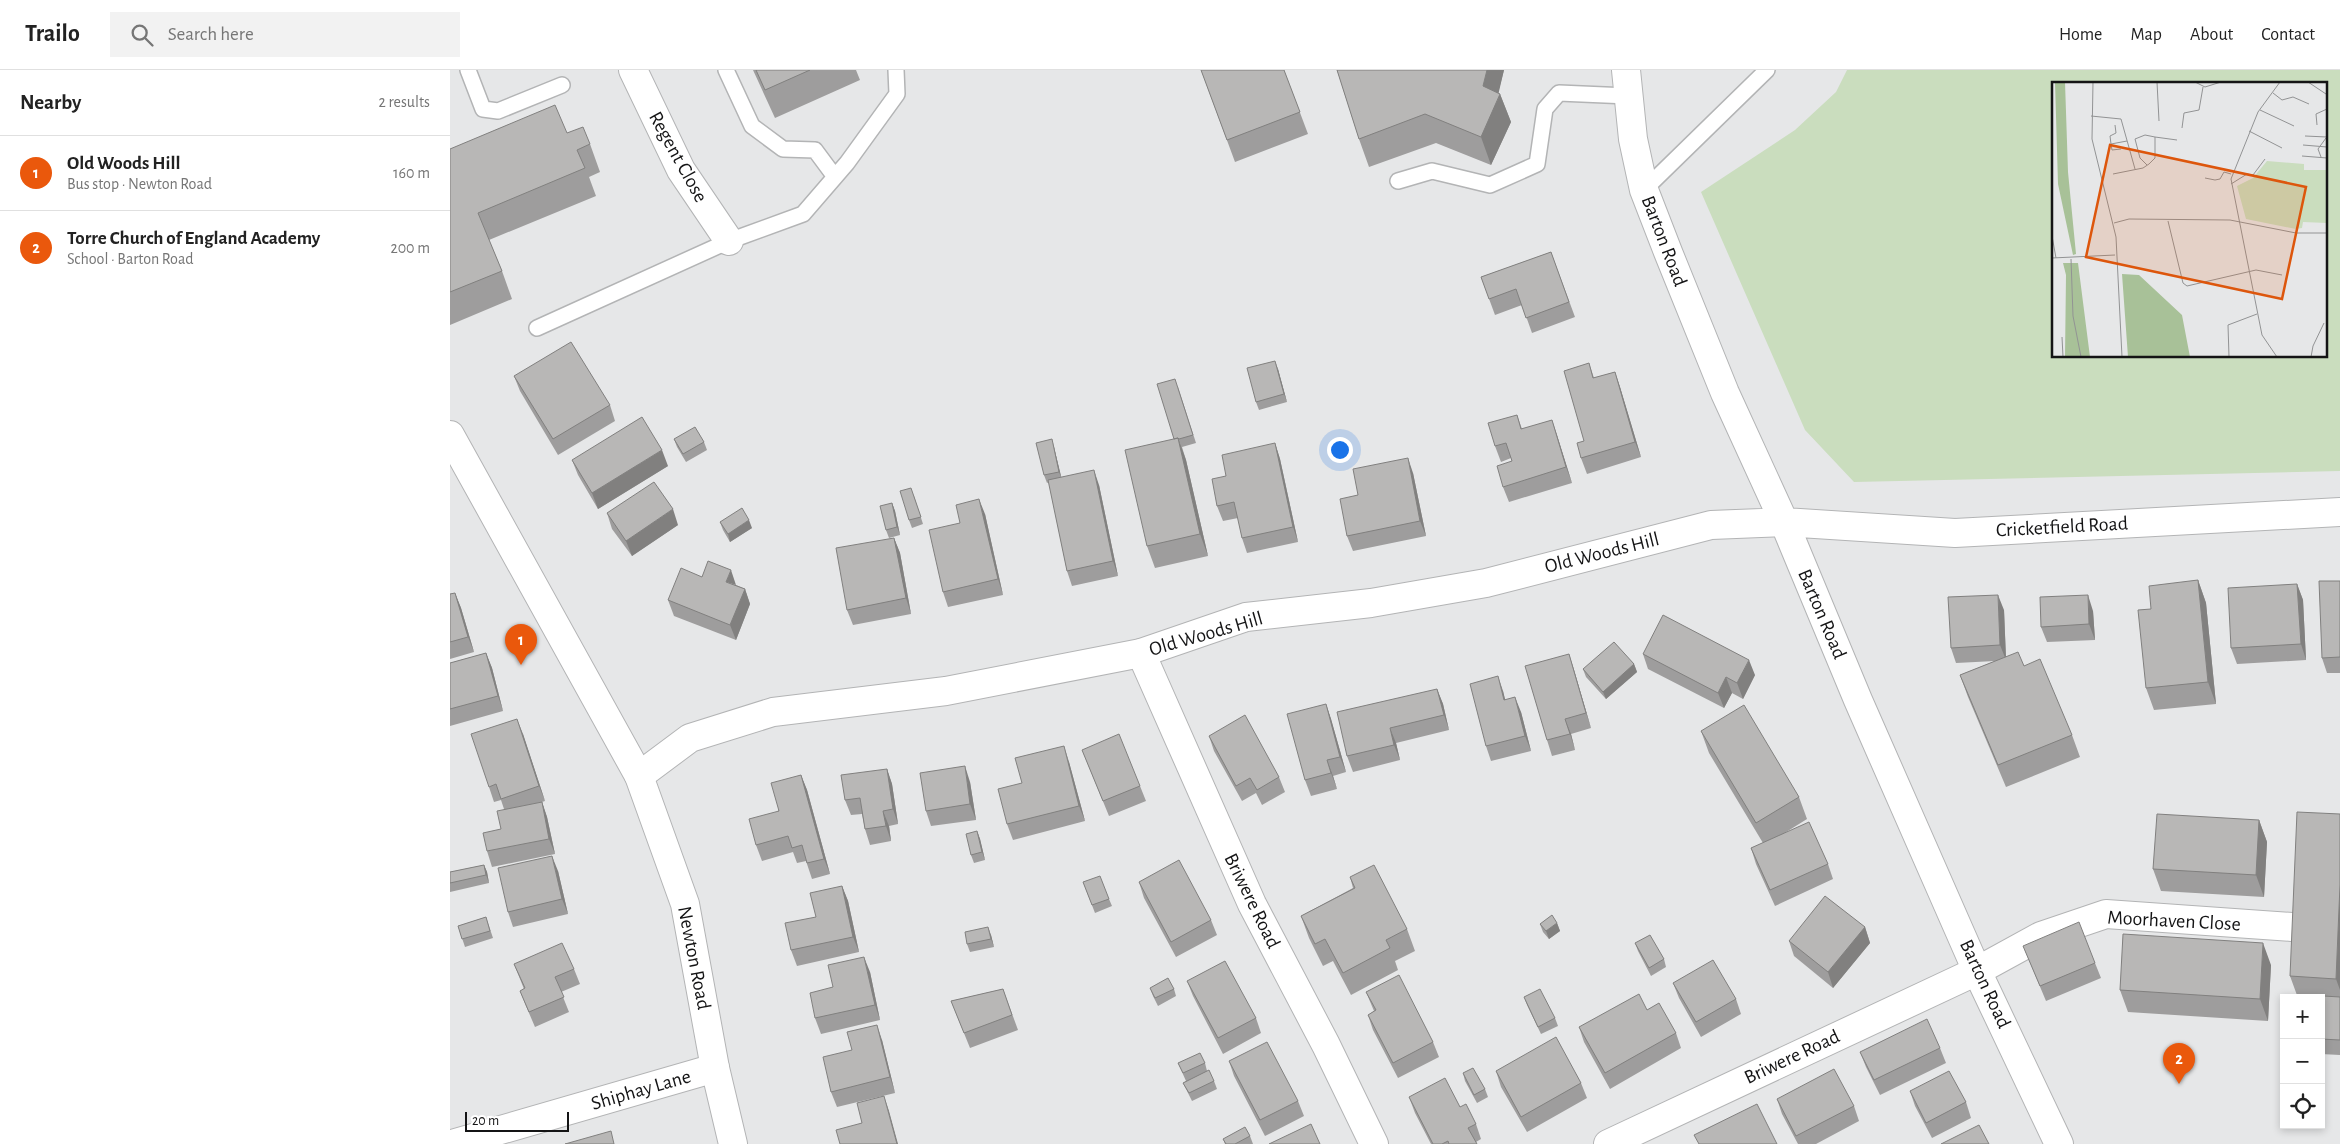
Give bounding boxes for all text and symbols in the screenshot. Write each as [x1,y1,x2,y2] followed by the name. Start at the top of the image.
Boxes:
[110,12,460,57] search box
[128,21,156,49] icon: search
[25,22,80,46] text: Trailo
[168,25,254,44] text: Search here
[2059,26,2102,44] text: Home
[2130,26,2162,44] text: Map
[2190,26,2233,44] text: About
[2261,26,2315,44] text: Contact
[2052,82,2328,358] inset map
[20,92,81,113] text: Nearby
[378,94,430,110] text: 2 results
[645,108,711,206] street label: Regent Close
[67,154,180,173] text: Old Woods Hill
[33,165,39,181] text: 1
[393,165,430,181] text: 160 m
[67,176,212,192] text: Bus stop · Newton Road
[1638,193,1690,289] street label: Barton Road
[67,229,320,248] text: Torre Church of England Academy
[32,240,40,256] text: 2
[390,240,430,256] text: 200 m
[67,251,194,267] text: School · Barton Road
[1327,437,1353,463] your location
[1996,514,2128,540] street label: Cricketfield Road
[1543,529,1661,577] street label: Old Woods Hill
[1794,566,1850,662] street label: Barton Road
[1147,608,1265,660] street label: Old Woods Hill
[505,624,537,665] pin: 1
[1220,850,1284,952] street label: Briwere Road
[674,905,714,1011] street label: Newton Road
[2107,908,2241,934] street label: Moorhaven Close
[1956,937,2014,1031] street label: Barton Road
[2280,994,2325,1129] map controls
[2280,994,2325,1039] button: +
[1741,1026,1843,1088] street label: Briwere Road
[2280,1039,2325,1084] button: −
[2163,1043,2195,1084] pin: 2
[589,1066,693,1114] street label: Shiphay Lane
[2280,1084,2325,1129] button: locate
[465,1109,569,1132] scale bar
[472,1114,499,1128] text: 20 m

